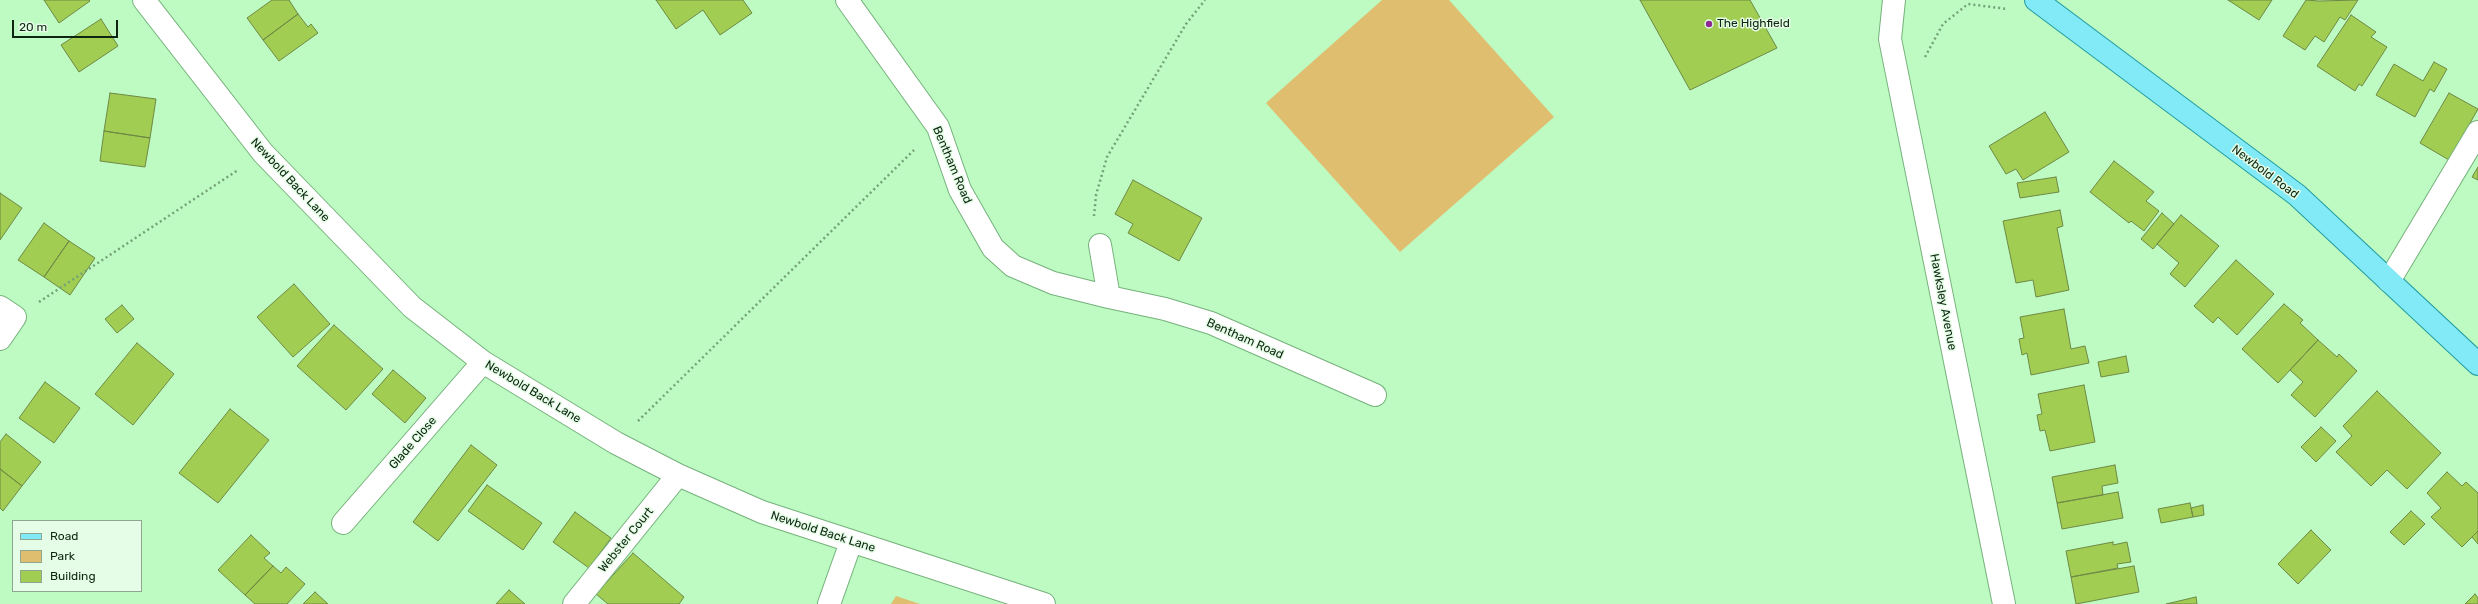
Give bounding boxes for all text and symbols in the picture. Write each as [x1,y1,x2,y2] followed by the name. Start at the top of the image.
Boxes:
[14,12,120,38] scale bar
[1717,17,1790,31] place label: The Highfield
[1704,19,1714,29] marker: The Highfield
[19,20,47,34] text: 20 m
[929,124,975,206] street label: Bentham Road
[247,135,333,225] street label: Newbold Back Lane
[2229,142,2301,202] street label: Newbold Road
[1927,253,1959,351] street label: Hawksley Avenue
[1204,316,1286,362] street label: Bentham Road
[482,358,584,426] street label: Newbold Back Lane
[386,414,440,472] street label: Glade Close
[595,505,657,575] street label: Webster Court
[769,508,877,556] street label: Newbold Back Lane
[12,520,142,592] legend
[50,529,78,543] text: Road
[50,549,75,563] text: Park
[50,569,96,583] text: Building

